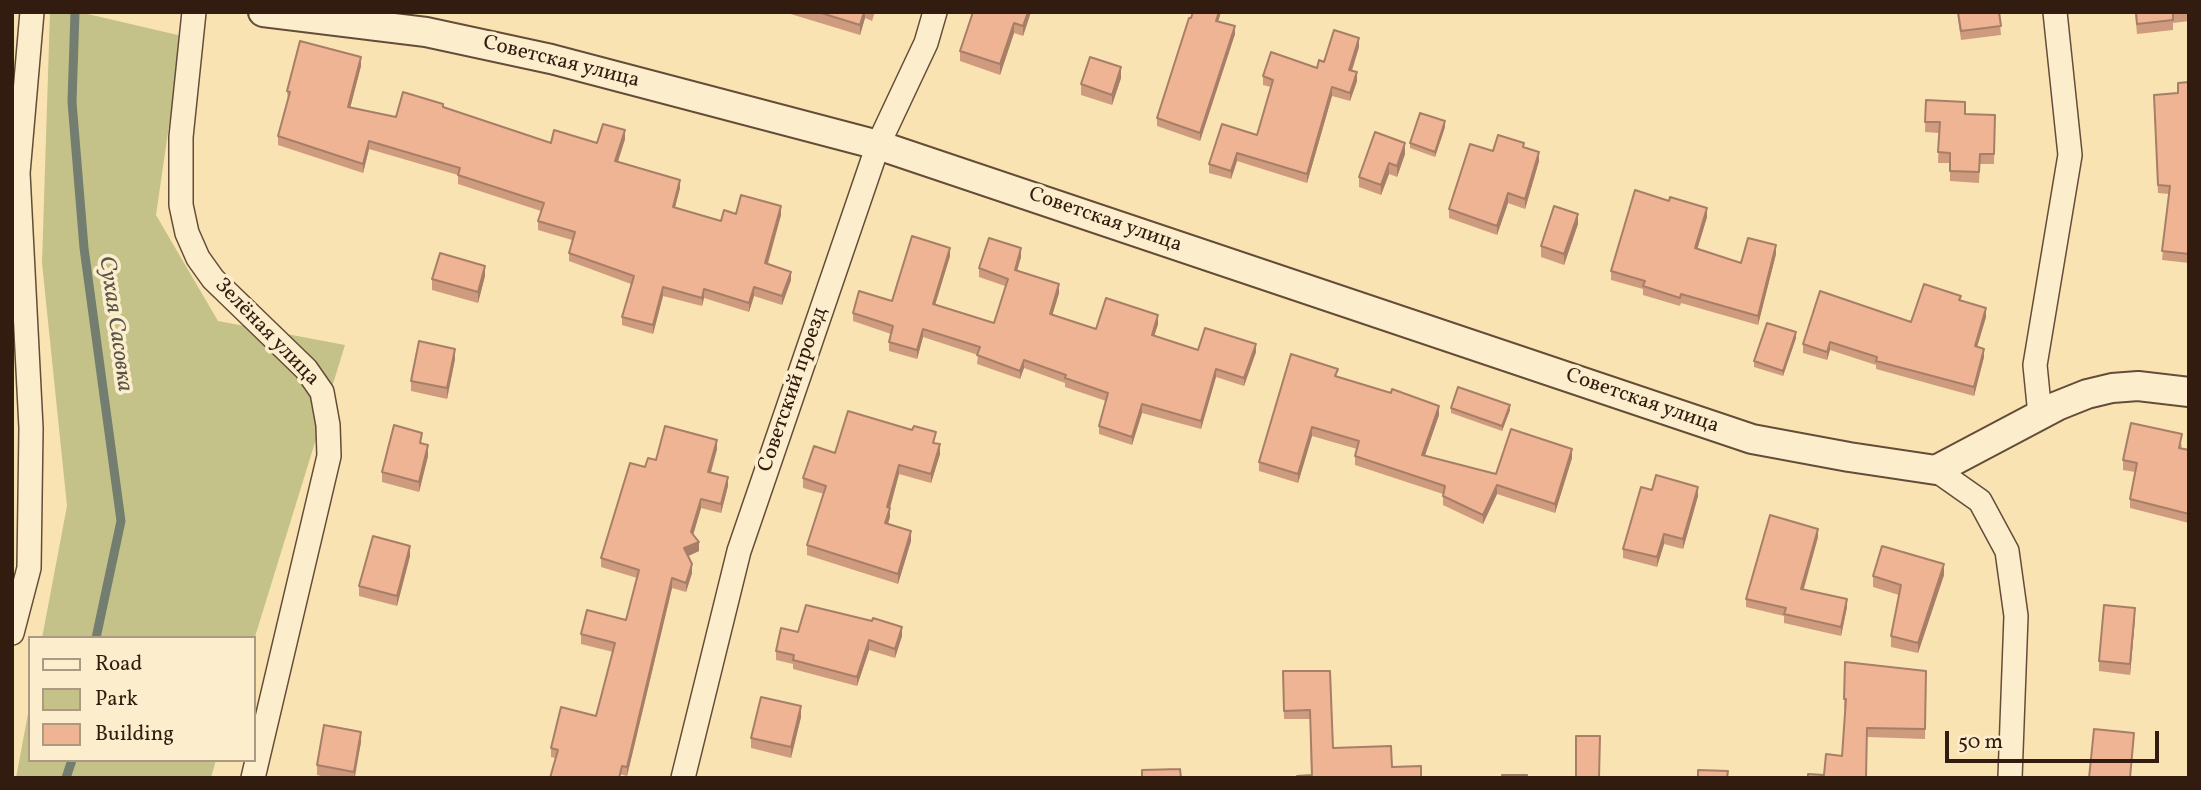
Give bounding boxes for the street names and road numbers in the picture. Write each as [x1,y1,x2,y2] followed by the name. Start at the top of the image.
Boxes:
[480,31,642,95] street label: Советская улица
[1025,183,1185,259] street label: Советская улица
[208,274,324,392] street label: Зелёная улица
[754,304,834,476] street label: Советский проезд
[1562,364,1722,440] street label: Советская улица

